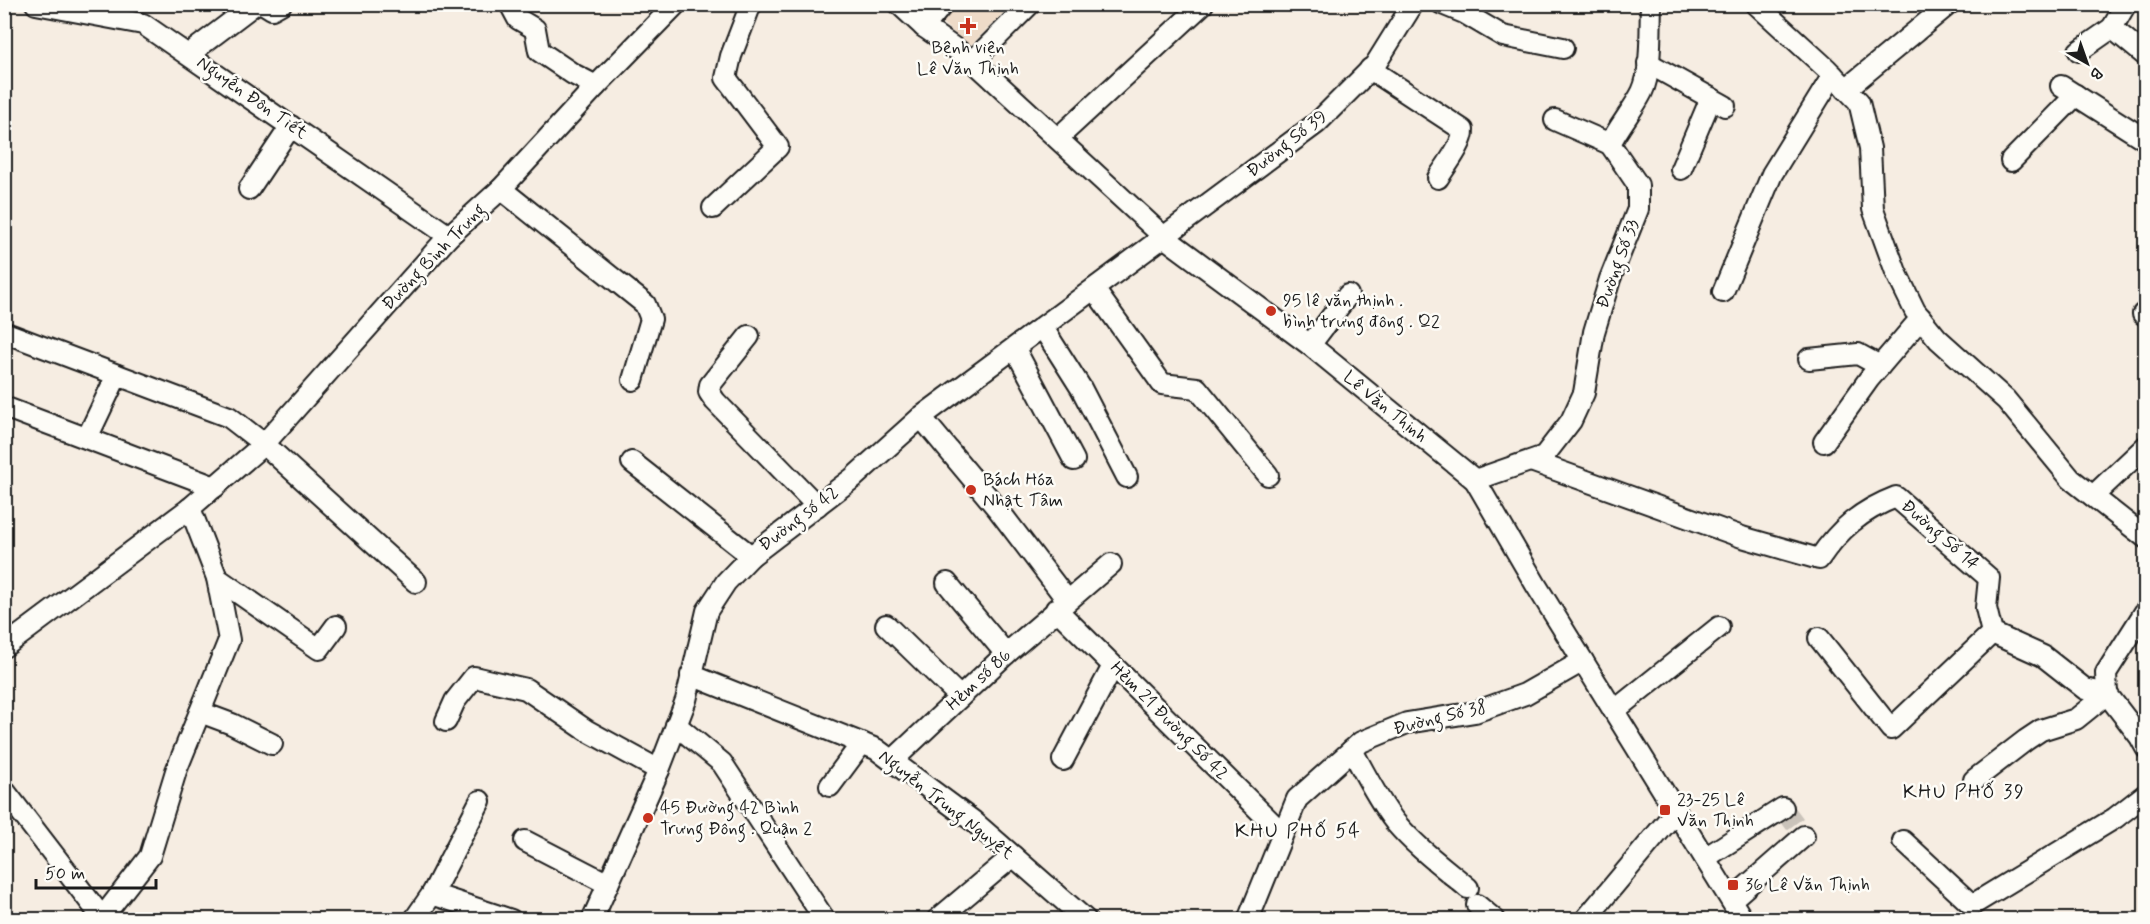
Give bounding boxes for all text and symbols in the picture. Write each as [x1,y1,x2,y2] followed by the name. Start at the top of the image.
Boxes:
[959,17,977,35] marker: Bệnh viện Lê Văn Thịnh
[2057,33,2117,93] north arrow
[917,36,1019,81] place label: Bệnh viện Lê Văn Thịnh
[191,51,313,147] street label: Nguyễn Đôn Tiết
[2085,62,2106,85] text: B
[1242,105,1334,185] street label: Đường Số 39
[377,198,493,317] street label: Đường Bình Trưng
[1591,216,1647,313] street label: Đường Số 33
[1283,289,1440,336] place label: 95 lê văn thịnh . bình trưng đông . Q2
[1264,304,1278,318] marker: 95 lê văn thịnh . bình trưng đông . Q2
[1338,366,1432,448] street label: Lê Văn Thịnh
[983,468,1063,513] place label: Bách Hóa Nhật Tâm
[754,481,845,559] street label: Đường số 42
[964,483,978,497] marker: Bách Hóa Nhật Tâm
[1894,494,1984,577] street label: Đường Số 14
[941,644,1017,716] street label: Hẻm số 86
[1103,656,1234,787] street label: Hẻm 21 Đường Số 42
[1391,695,1490,743] street label: Đường Số 38
[872,745,1019,867] street label: Nguyễn Trung Nguyệt
[1903,779,2025,806] district label: KHU PHỐ 39
[1677,788,1754,833] place label: 23-25 Lê Văn Thịnh
[660,796,812,843] place label: 45 Đường 42 Bình Trưng Đông . Quận 2
[1658,803,1672,817] marker: 23-25 Lê Văn Thịnh
[641,811,655,825] marker: 45 Đường 42 Bình Trưng Đông . Quận 2
[1235,818,1361,845] district label: KHU PHỐ 54
[36,852,156,890] scale bar
[45,862,85,886] text: 50 m
[1745,873,1870,897] place label: 36 Lê Văn Thịnh
[1726,878,1740,892] marker: 36 Lê Văn Thịnh

